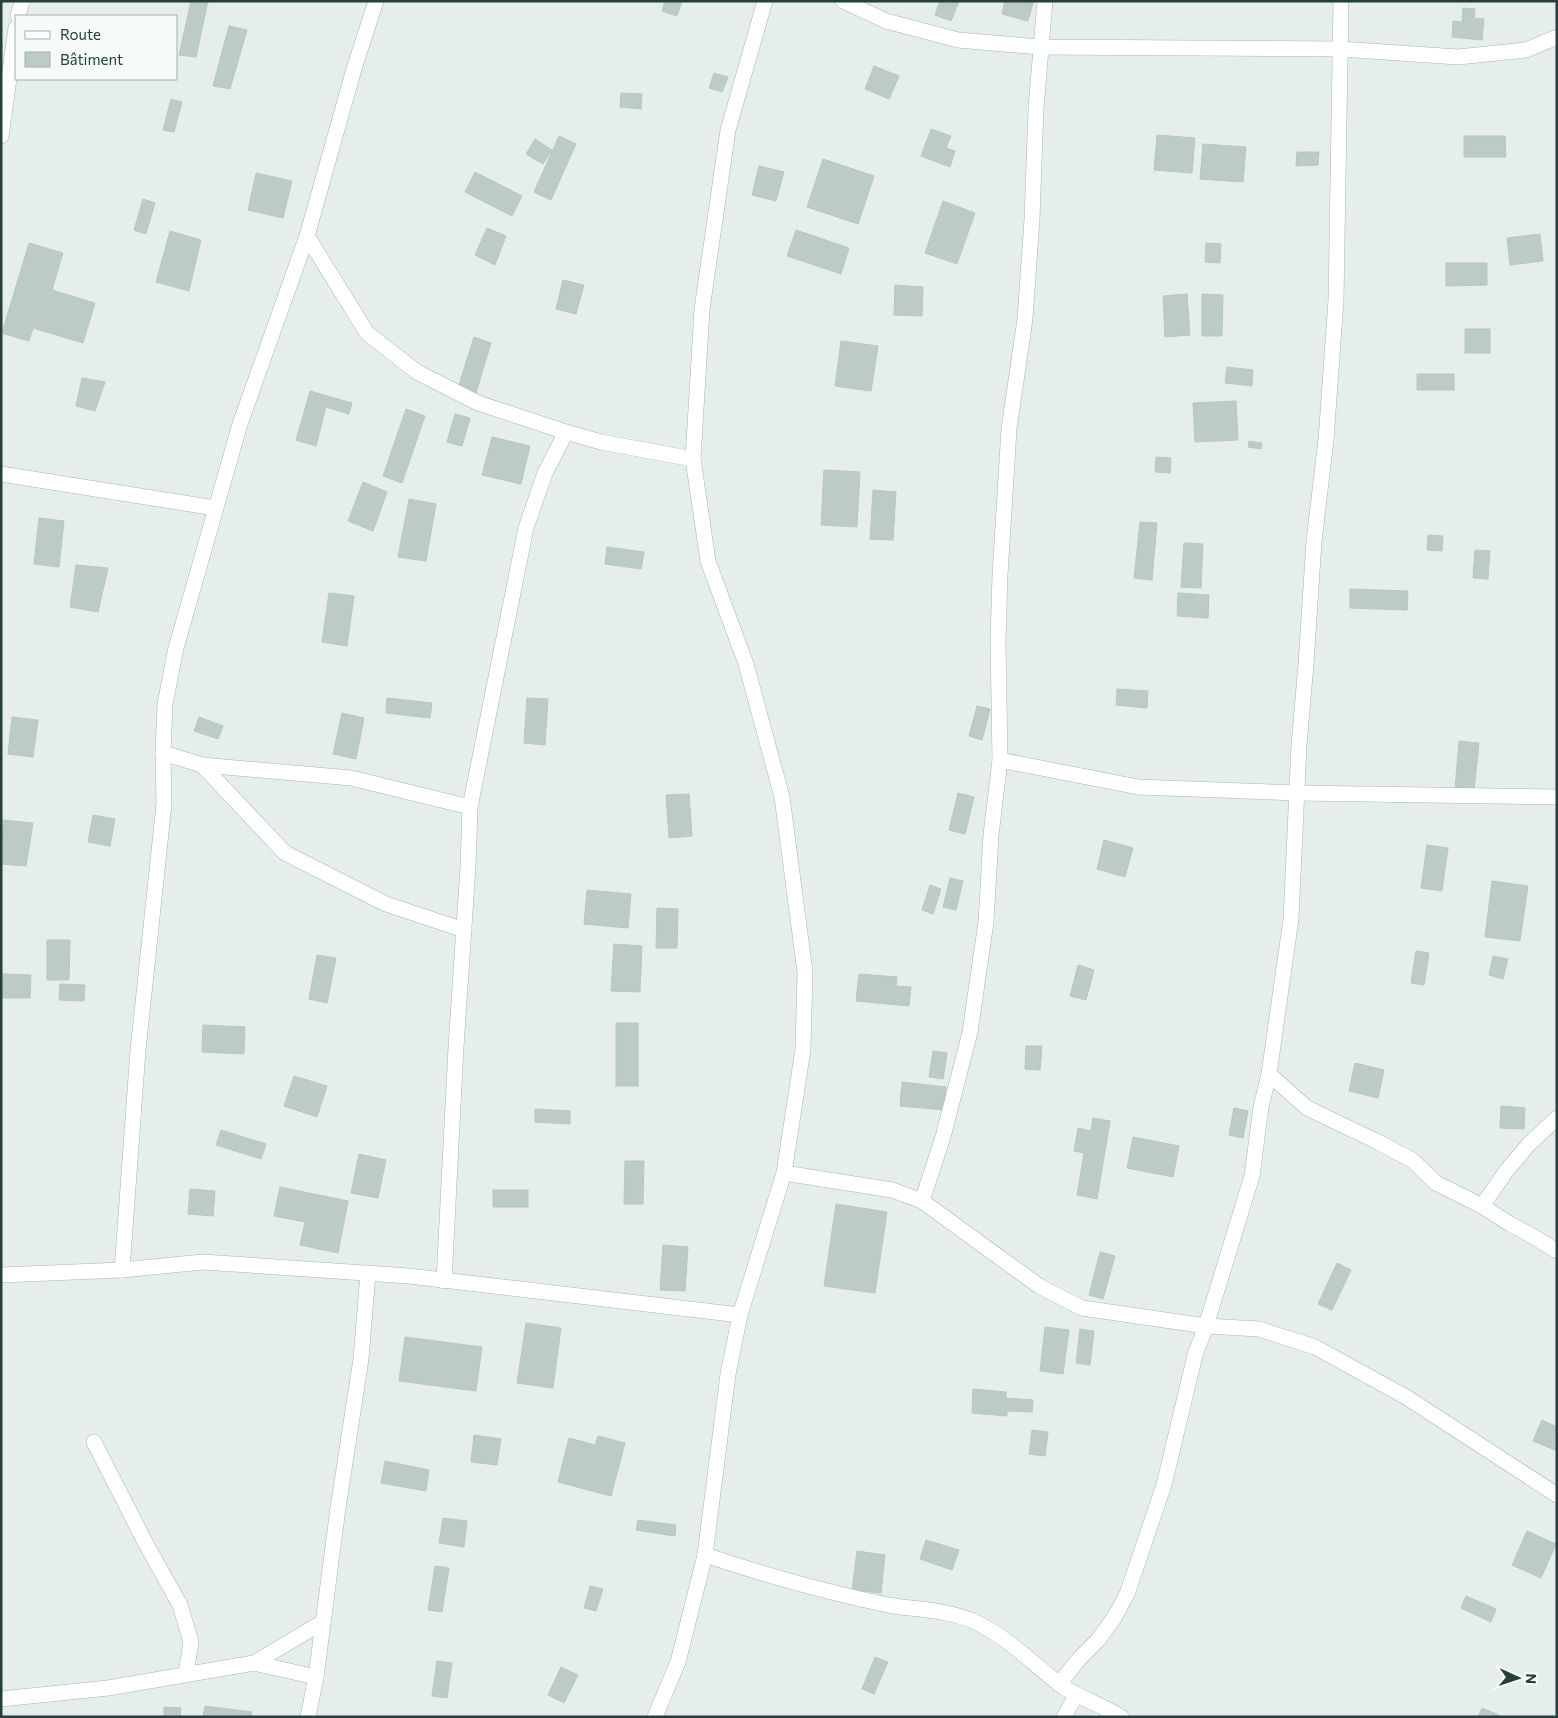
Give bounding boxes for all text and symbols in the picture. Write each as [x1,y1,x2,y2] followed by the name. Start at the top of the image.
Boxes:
[15,15,178,80] legend
[60,25,101,43] text: Route
[60,50,123,68] text: Bâtiment
[1493,1653,1543,1703] north arrow
[1523,1673,1540,1684] text: N

